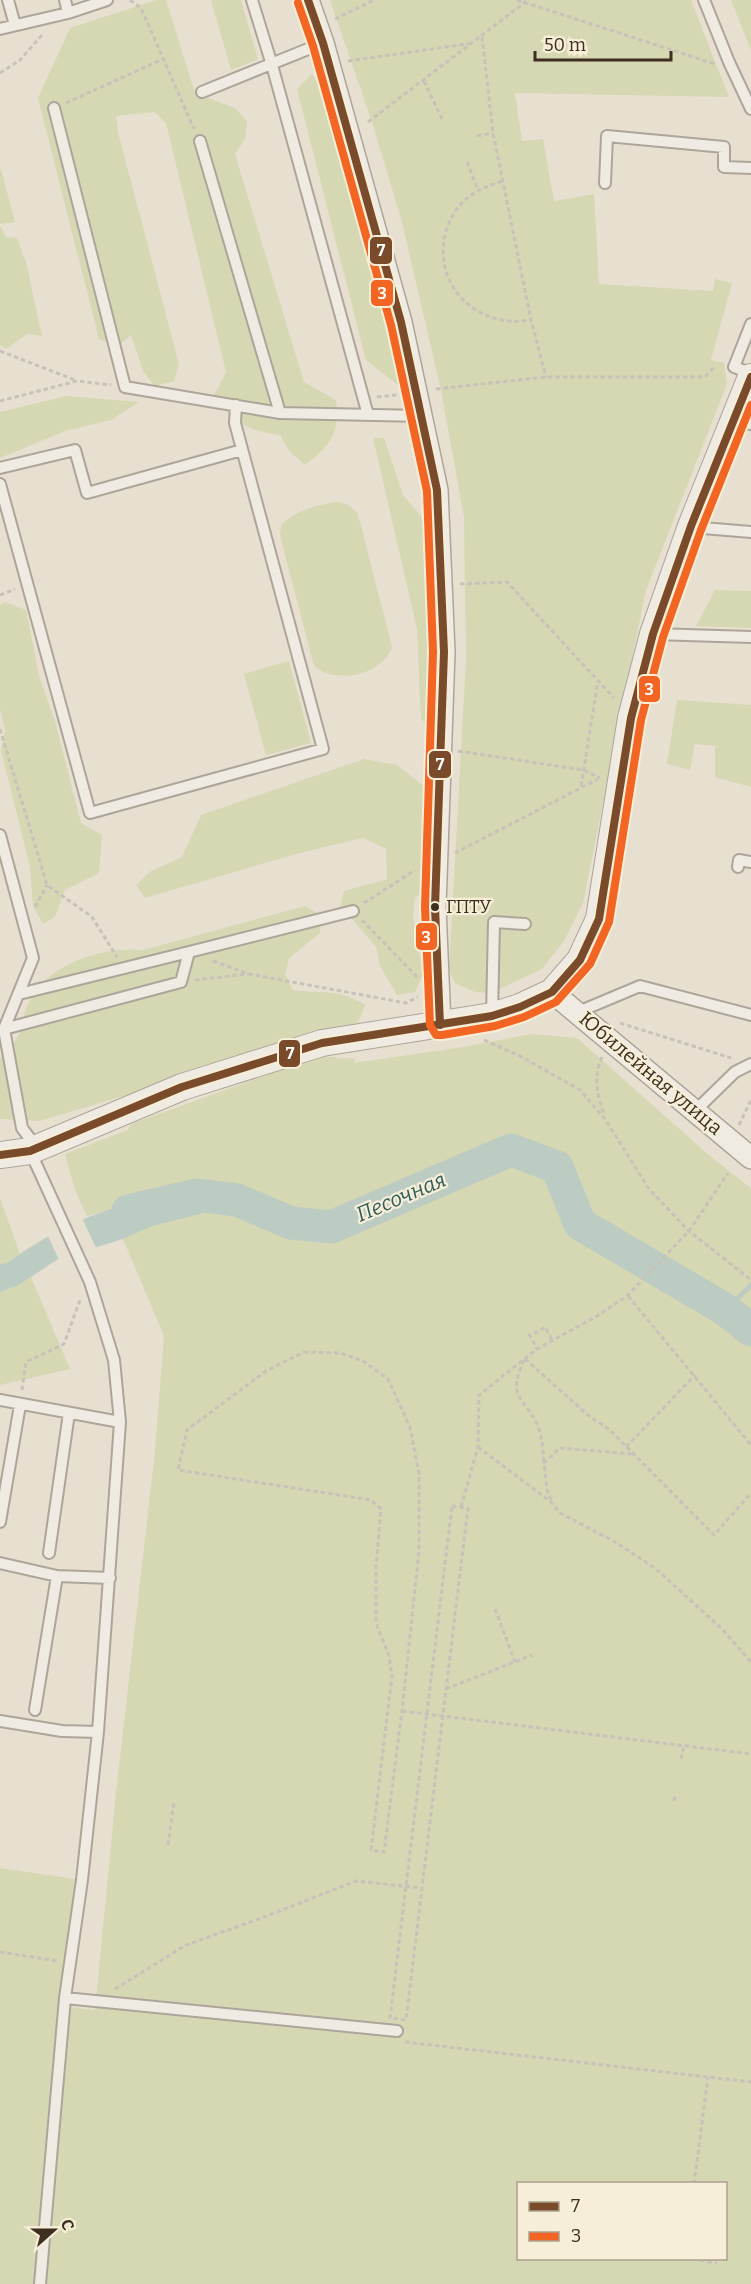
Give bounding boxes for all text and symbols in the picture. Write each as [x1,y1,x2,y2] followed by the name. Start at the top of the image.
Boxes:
[535,24,672,62] scale bar
[544,34,586,56] text: 50 m
[369,236,393,265] line badge: 7
[377,241,386,260] text: 7
[370,279,394,307] line badge: 3
[377,284,387,303] text: 3
[638,675,661,703] line badge: 3
[644,680,654,699] text: 3
[428,750,452,779] line badge: 7
[436,755,445,774] text: 7
[446,896,492,918] place label: ГПТУ
[429,901,441,913] marker: ГПТУ
[415,922,438,951] line badge: 3
[421,928,431,947] text: 3
[574,1006,728,1140] street label: Юбилейная улица
[278,1039,301,1068] line badge: 7
[286,1044,295,1063] text: 7
[352,1167,450,1227] water label: Песочная
[517,2182,727,2260] legend
[571,2195,580,2217] text: 7
[24,2200,84,2260] north arrow
[57,2217,78,2233] text: С
[571,2225,581,2247] text: 3

